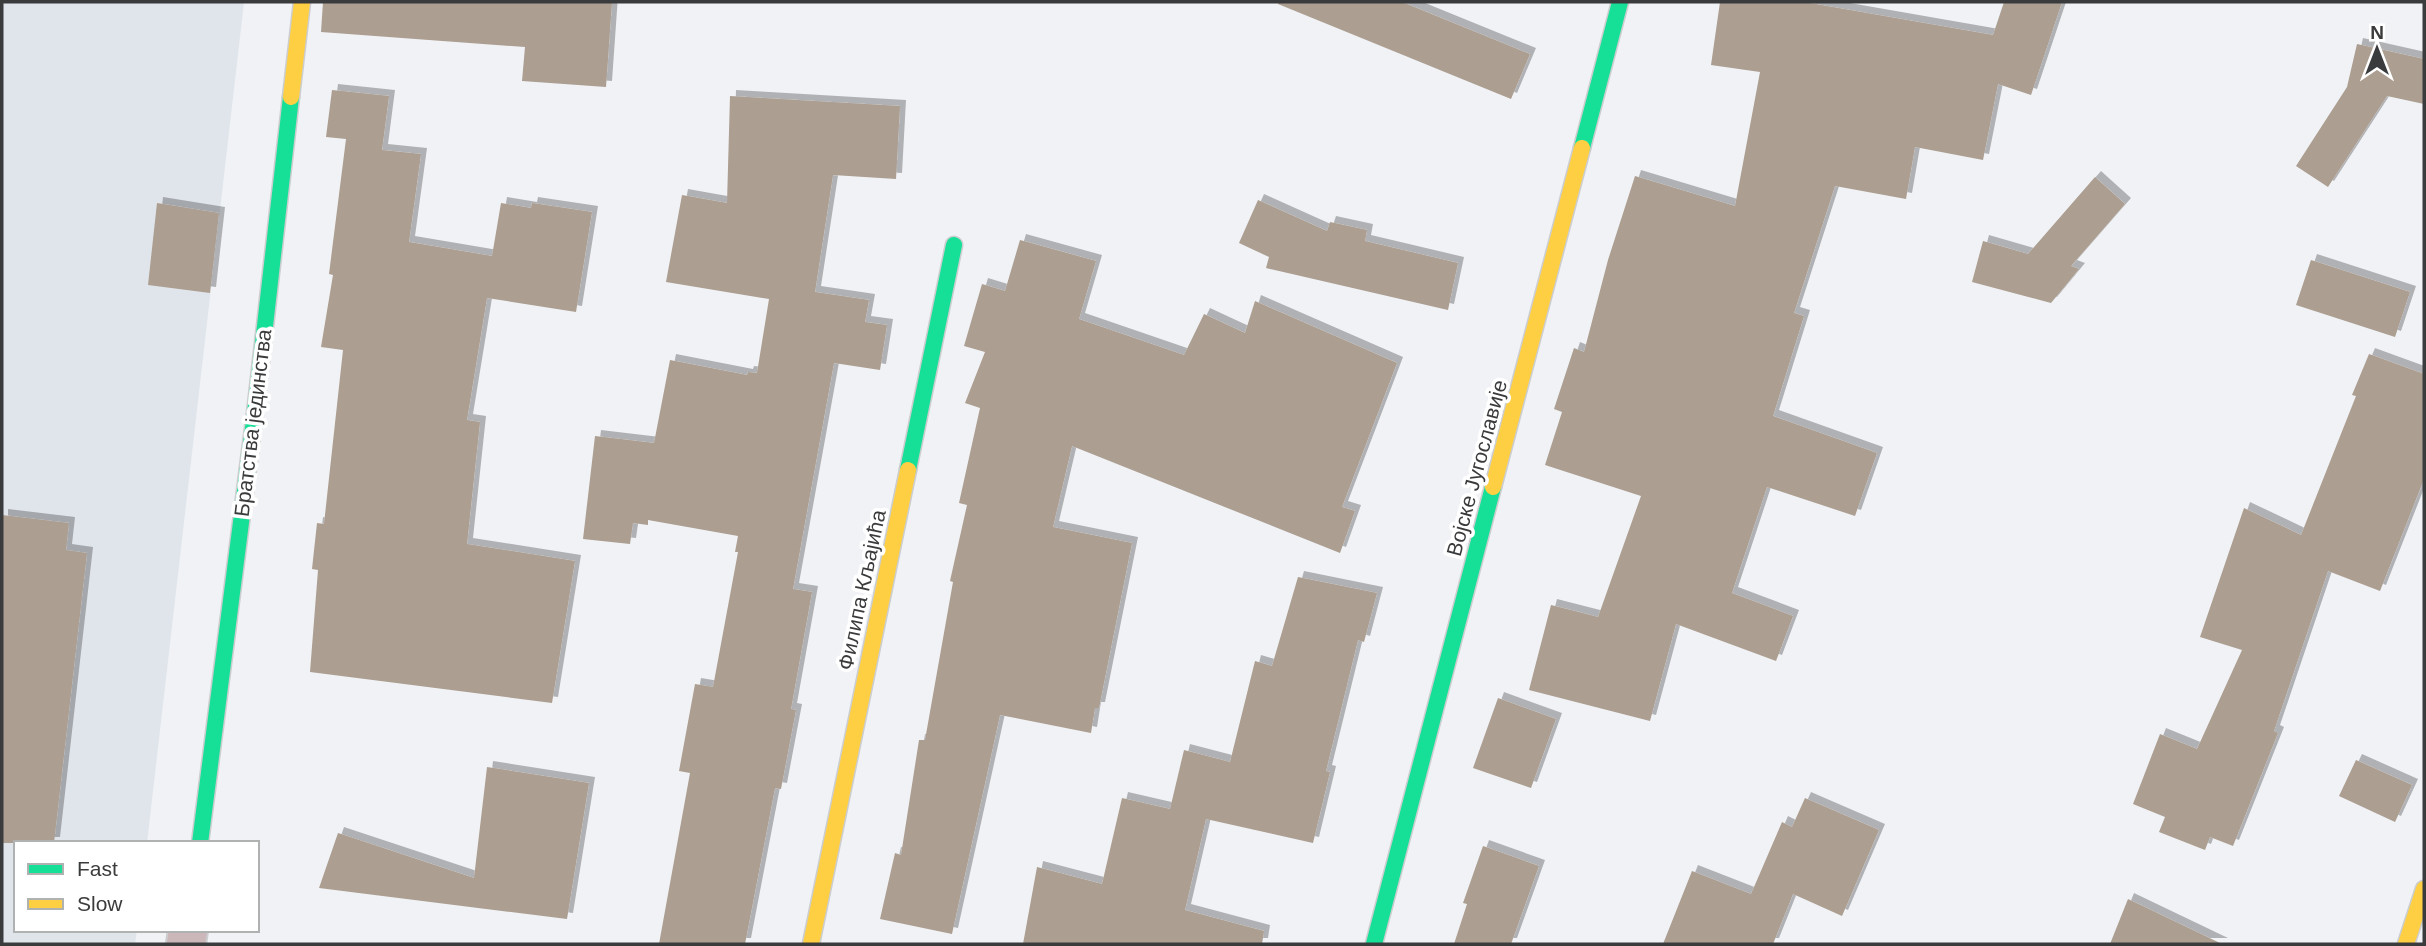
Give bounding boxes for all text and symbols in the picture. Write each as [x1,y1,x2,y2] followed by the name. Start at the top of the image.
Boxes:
[2342,14,2412,84] north arrow
[2370,22,2384,43] text: N
[230,328,275,518] street label: Братства јединства
[1442,377,1511,558] street label: Војске Југославије
[833,507,890,672] street label: Филипа Кљајића
[14,841,259,932] legend
[77,857,118,880] text: Fast
[77,892,123,915] text: Slow

